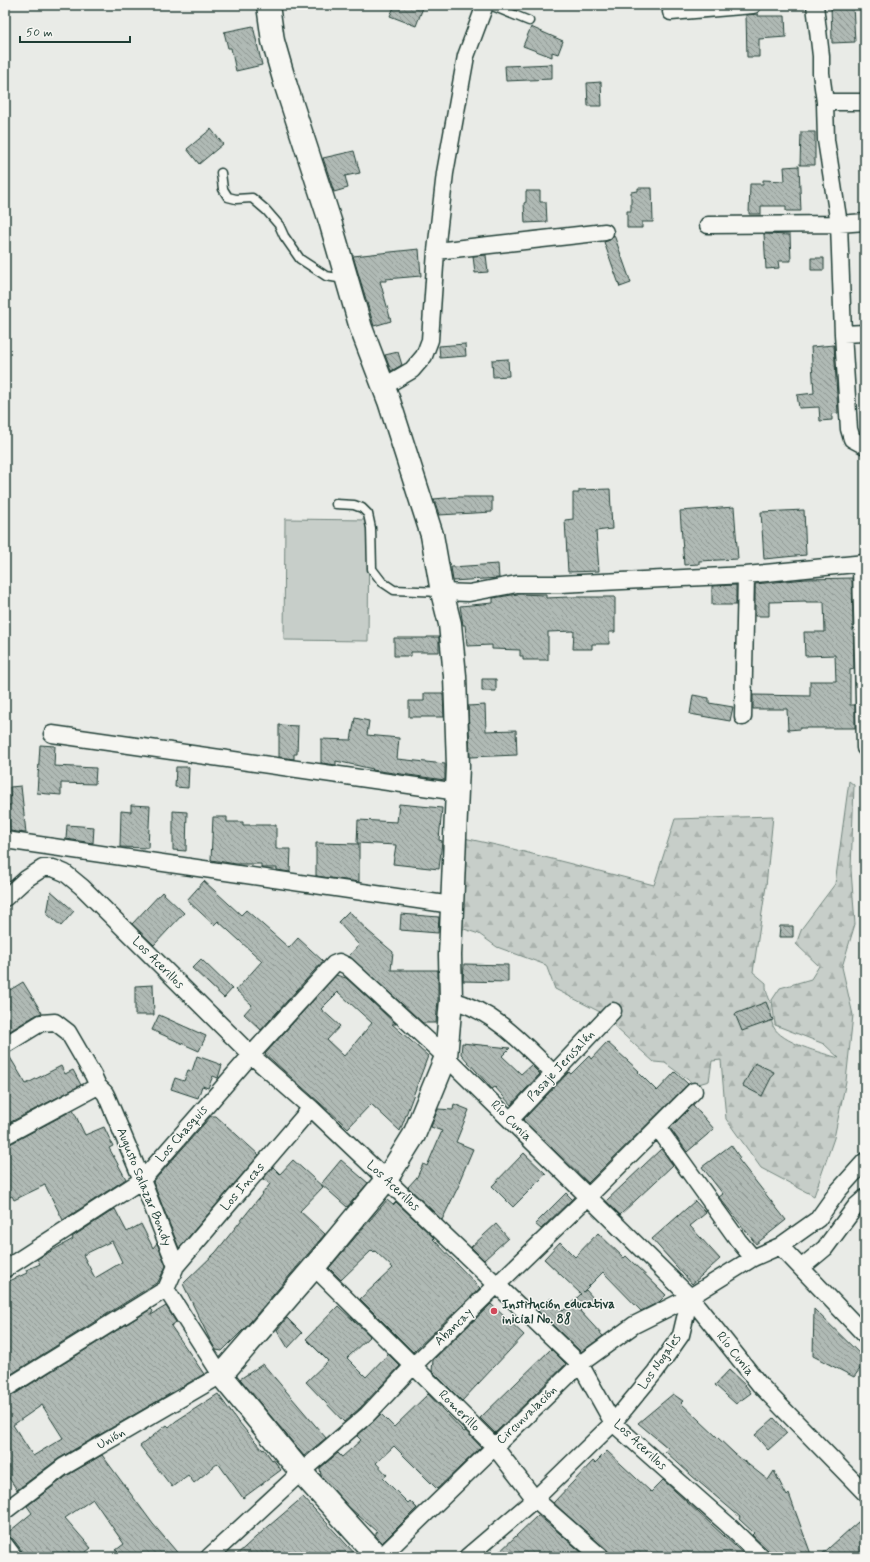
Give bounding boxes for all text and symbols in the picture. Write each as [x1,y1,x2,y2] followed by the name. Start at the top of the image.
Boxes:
[20,18,130,44] scale bar
[26,25,53,41] text: 50 m
[128,933,188,993] street label: Los Acerillos
[523,1027,599,1105] street label: Pasaje Jerusalén
[487,1097,536,1146] street label: Río Cunia
[152,1101,212,1166] street label: Los Chasquis
[112,1125,176,1249] street label: Augusto Salazar Bondy
[363,1157,424,1215] street label: Los Acerillos
[217,1159,269,1215] street label: Los Incas
[502,1296,615,1328] place label: Institución educativa inicial No. 88
[431,1304,477,1350] street label: Abancay
[489,1306,499,1316] marker: Institución educativa inicial No. 88
[712,1328,758,1380] street label: Río Cunia
[635,1331,685,1393] street label: Los Nogales
[493,1382,561,1448] street label: Circunvalación
[434,1386,484,1436] street label: Romerillo
[610,1416,671,1474] street label: Los Acerillos
[94,1424,128,1454] street label: Unión

